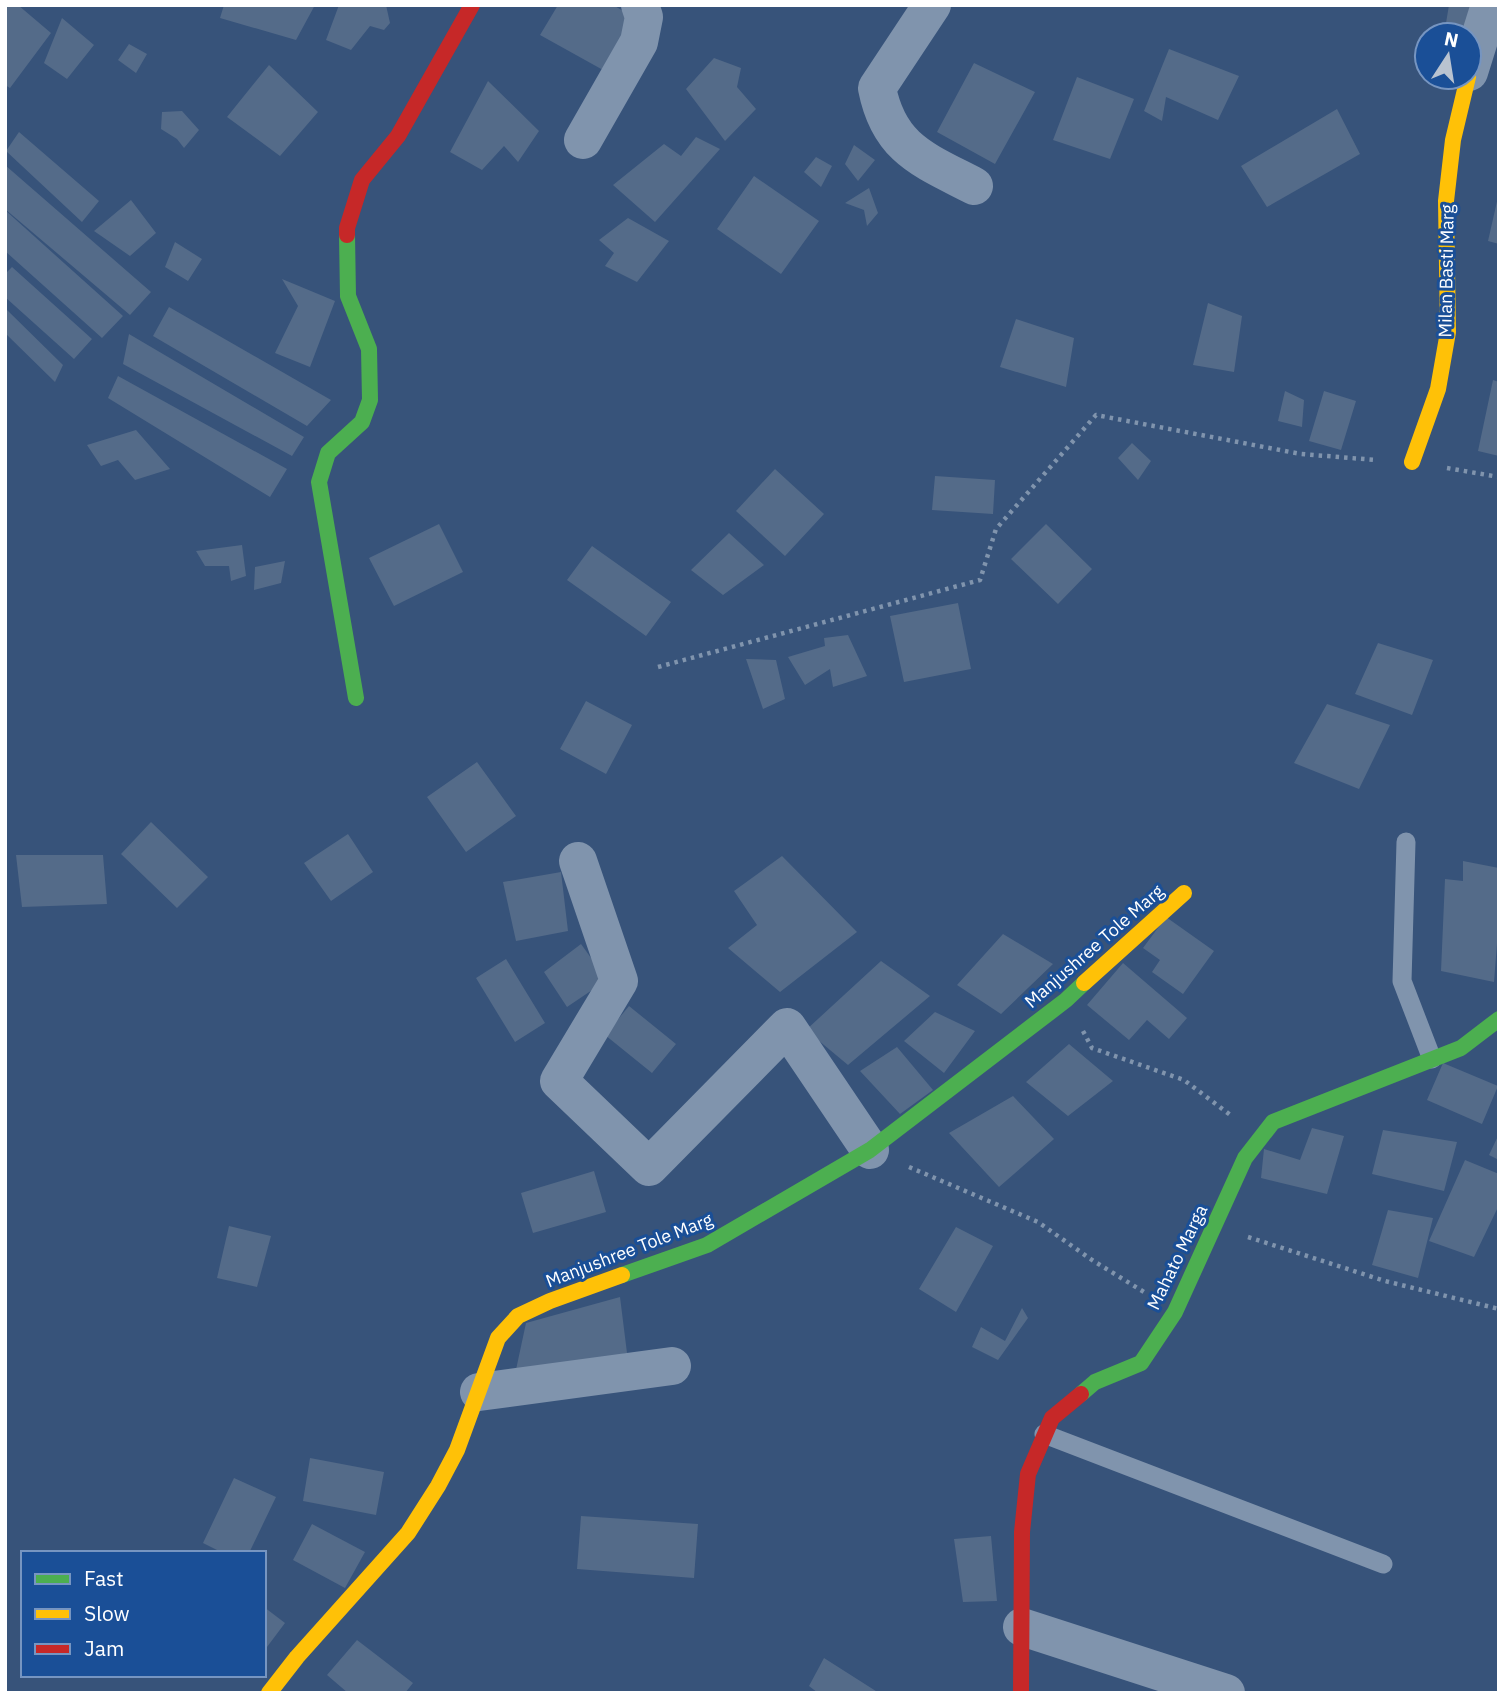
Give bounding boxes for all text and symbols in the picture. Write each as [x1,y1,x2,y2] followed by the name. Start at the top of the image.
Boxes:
[1413,21,1483,91] north arrow
[1442,26,1461,53] text: N
[1433,204,1459,338] street label: Milan Basti Marg
[1020,879,1169,1013] street label: Manjushree Tole Marg
[1142,1200,1213,1313] street label: Mahato Marga
[542,1207,716,1292] street label: Manjushree Tole Marg
[21,1551,266,1677] legend
[84,1564,124,1592] text: Fast
[84,1599,130,1627] text: Slow
[84,1634,124,1662] text: Jam

